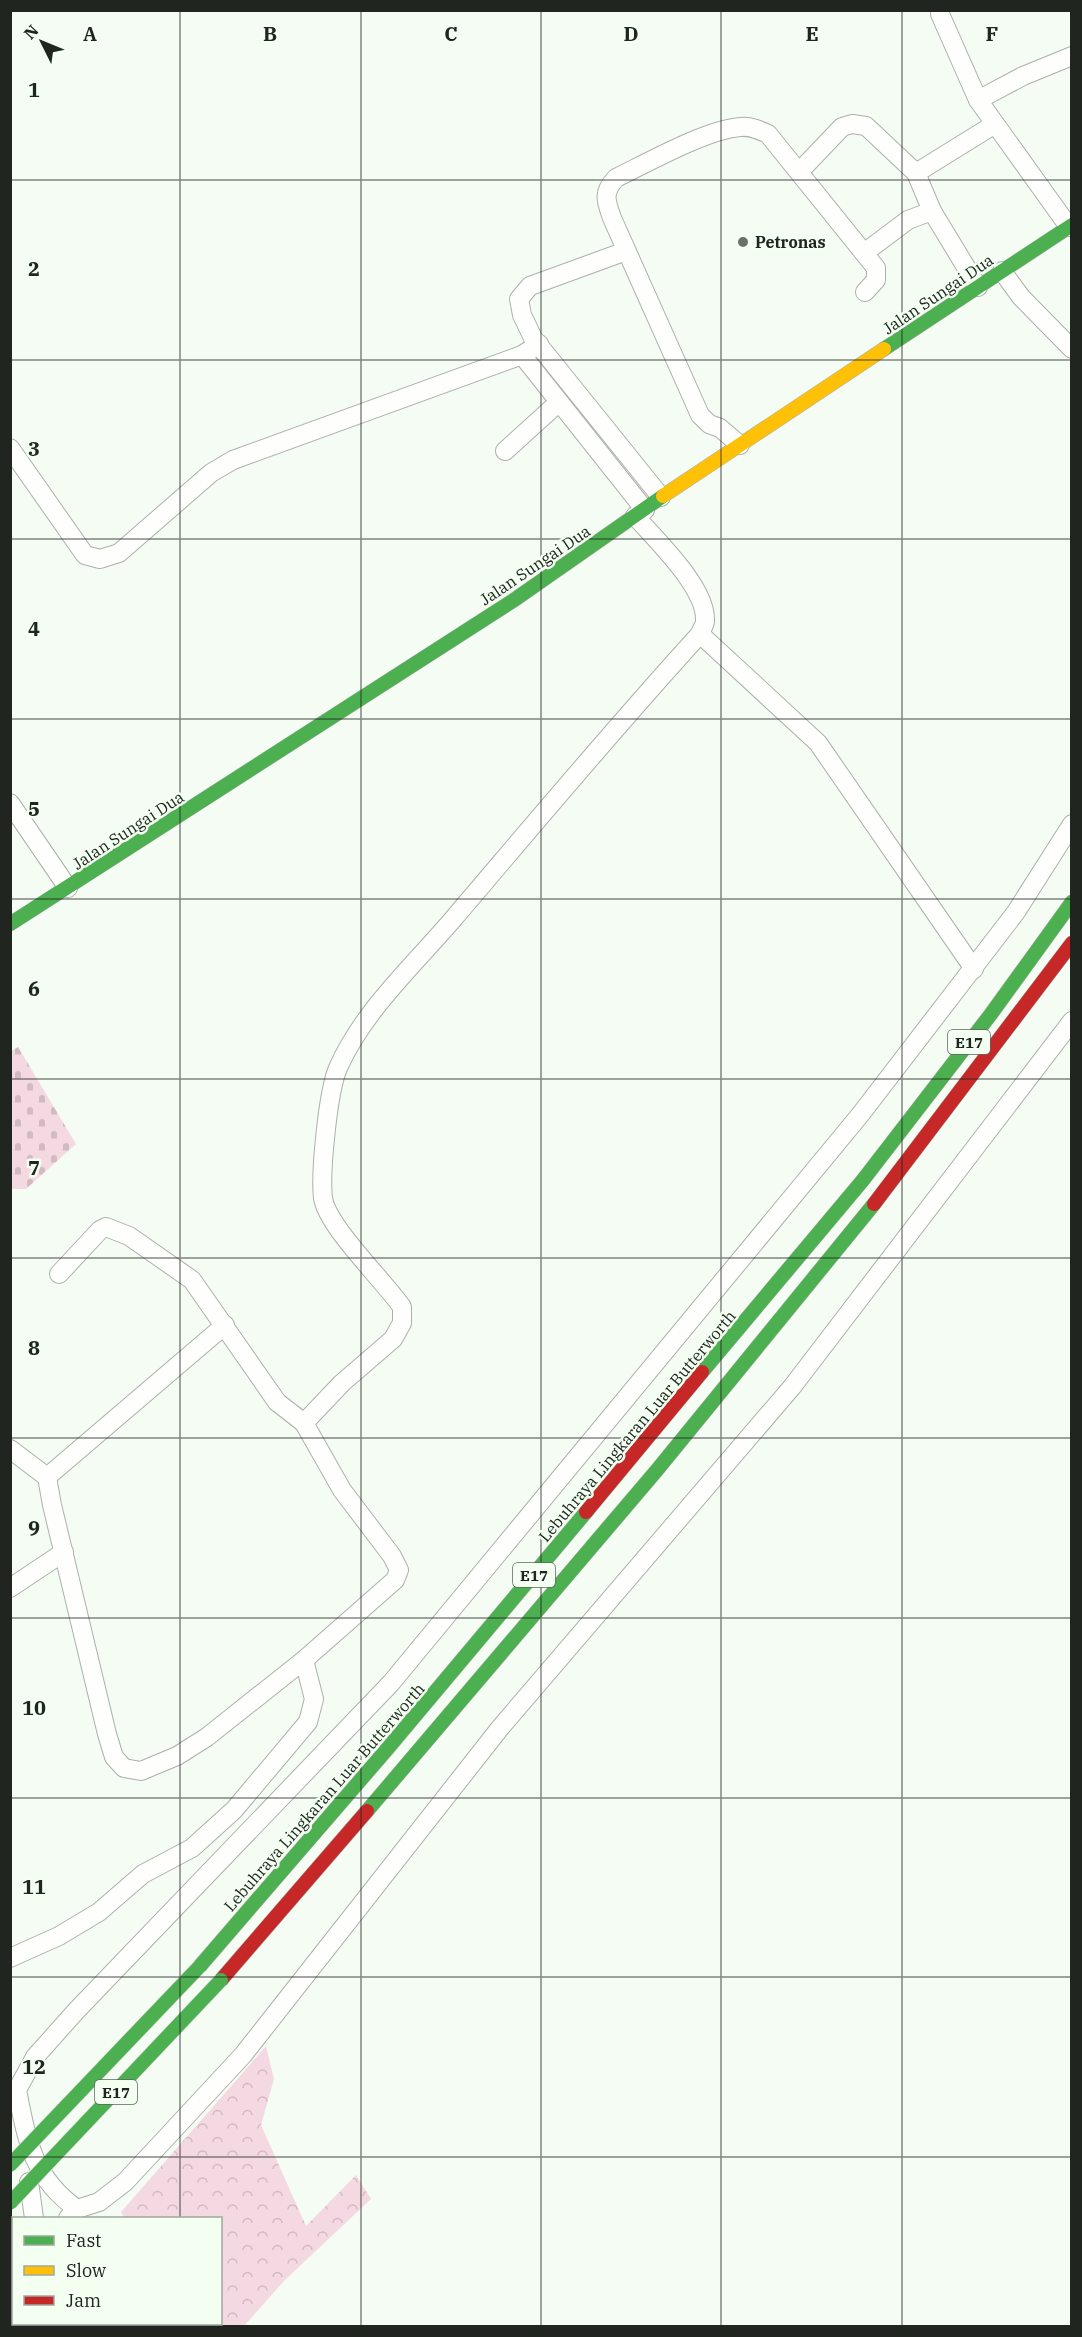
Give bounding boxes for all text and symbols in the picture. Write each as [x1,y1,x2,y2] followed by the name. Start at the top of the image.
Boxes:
[12,12,72,72] north arrow
[19,20,43,43] text: N
[83,20,97,47] text: A
[263,20,277,47] text: B
[444,20,458,47] text: C
[623,20,639,47] text: D
[805,20,819,47] text: E
[986,20,998,47] text: F
[28,76,40,103] text: 1
[755,232,826,252] place label: Petronas
[736,235,750,249] marker: Petronas
[879,249,997,338] street label: Jalan Sungai Dua
[28,255,40,282] text: 2
[28,435,40,462] text: 3
[476,520,594,609] street label: Jalan Sungai Dua
[28,615,40,642] text: 4
[68,786,188,874] street label: Jalan Sungai Dua
[28,795,40,822] text: 5
[28,975,40,1002] text: 6
[948,1030,990,1054] road number: E17
[28,1154,40,1181] text: 7
[534,1306,740,1546] street label: Lebuhraya Lingkaran Luar Butterworth
[28,1334,40,1361] text: 8
[28,1514,40,1541] text: 9
[513,1563,555,1587] road number: E17
[219,1679,429,1915] street label: Lebuhraya Lingkaran Luar Butterworth
[22,1694,46,1721] text: 10
[22,1873,46,1900] text: 11
[22,2053,46,2080] text: 12
[95,2080,137,2104] road number: E17
[12,2217,222,2325] legend
[66,2229,101,2252] text: Fast
[66,2259,106,2282] text: Slow
[66,2289,101,2312] text: Jam

